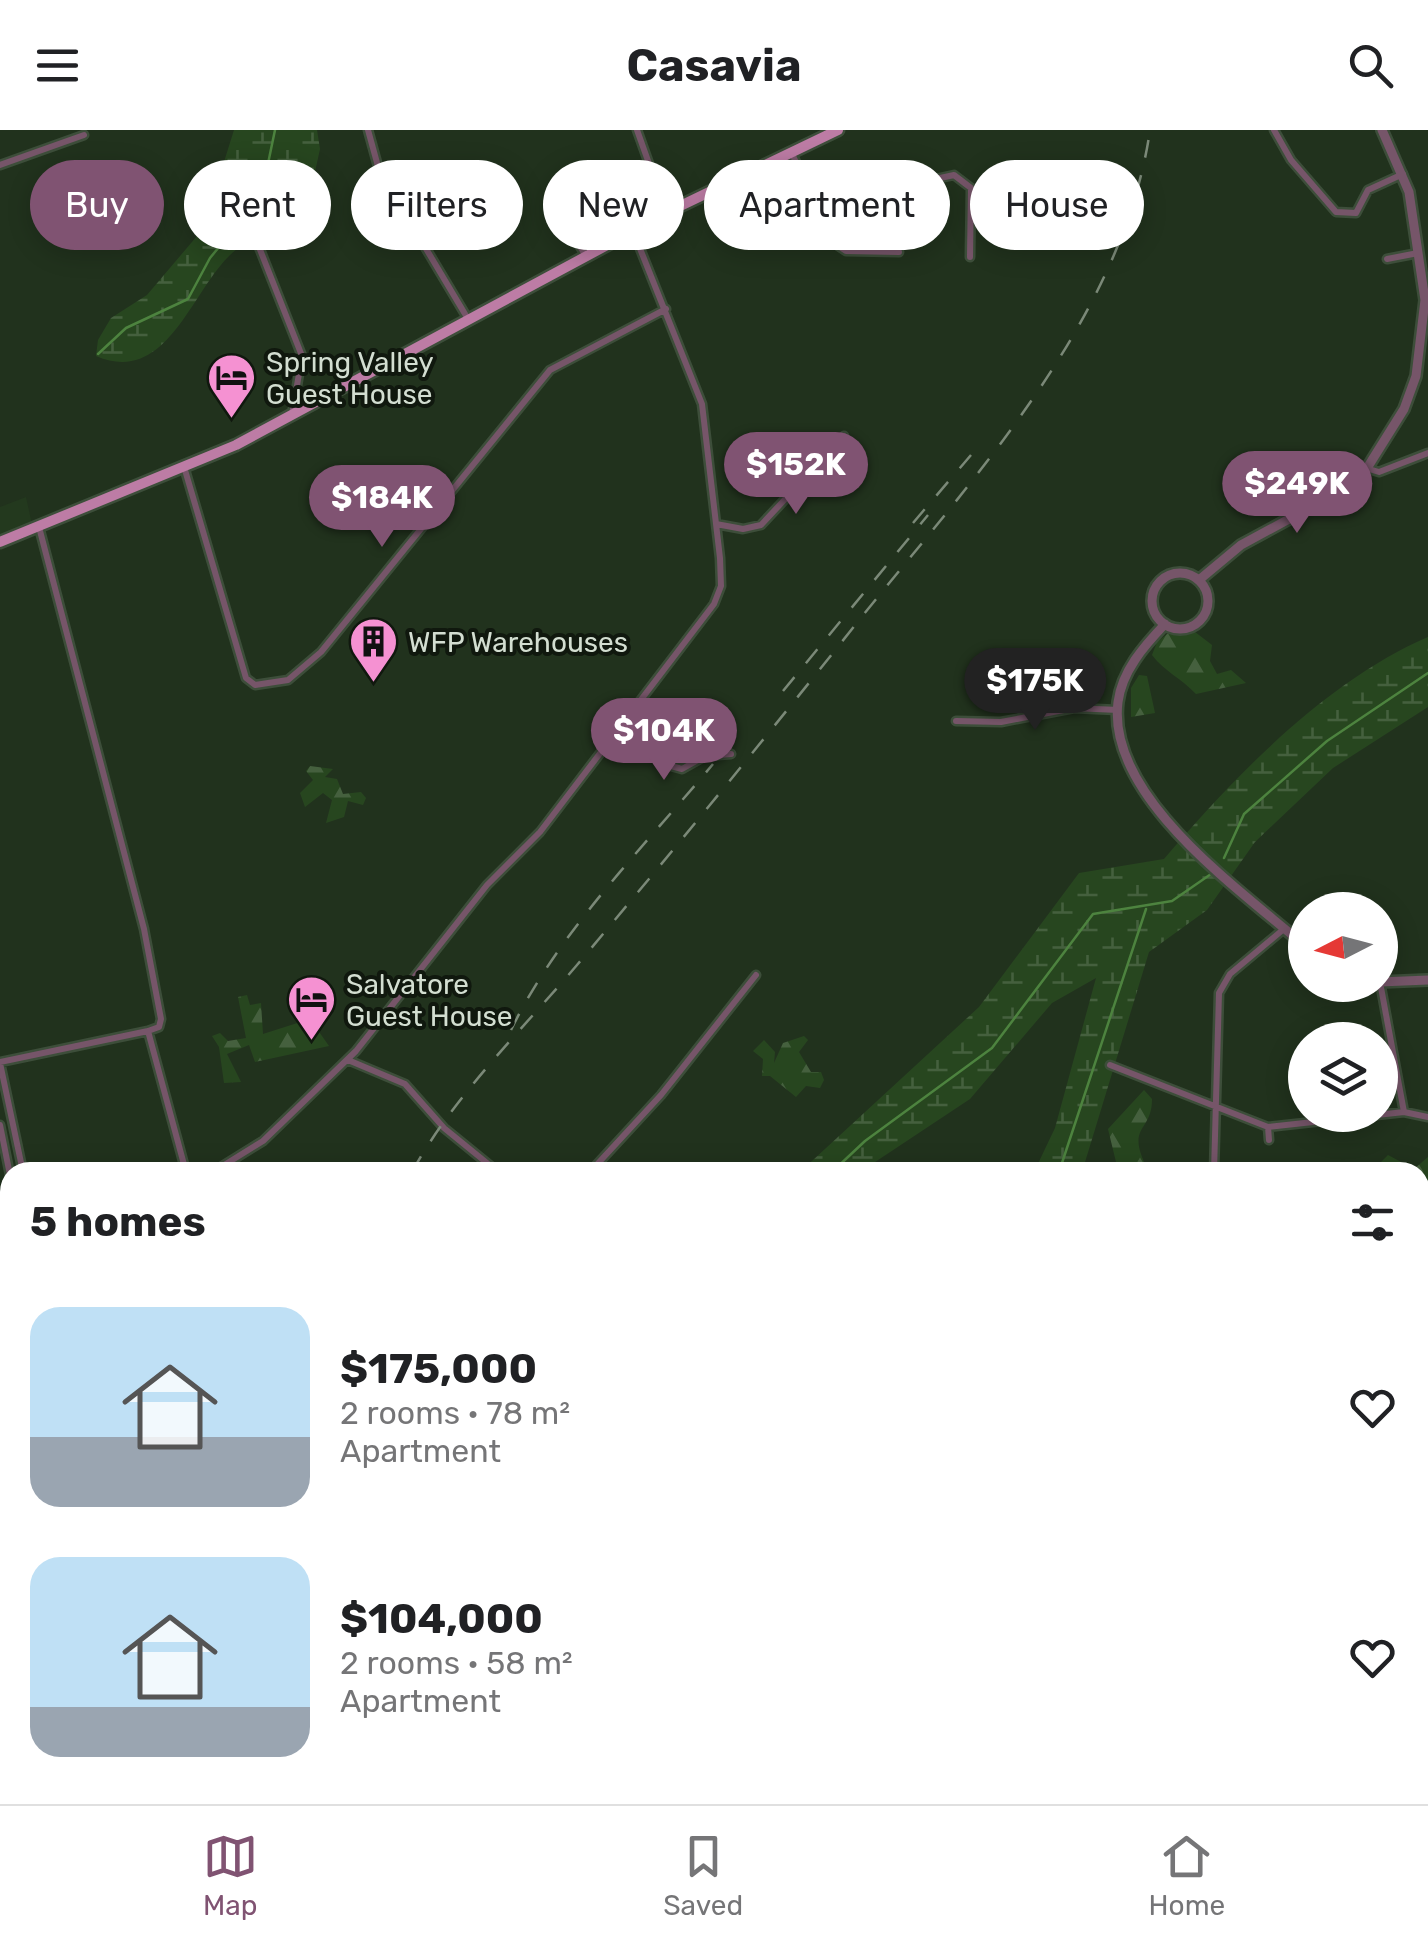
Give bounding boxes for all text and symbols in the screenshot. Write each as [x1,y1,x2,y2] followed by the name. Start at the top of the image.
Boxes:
[30,38,85,93] icon: menu
[1343,38,1398,93] icon: search
[626,39,802,92] text: Casavia
[30,160,164,250] chip: Buy
[184,160,331,250] chip: Rent
[351,160,523,250] chip: Filters
[543,160,684,250] chip: New
[704,160,950,250] chip: Apartment
[970,160,1144,250] chip: House
[266,346,434,411] place label: Spring Valley Guest House
[205,352,257,420] hotel icon: Spring Valley Guest House
[726,432,866,517] pin: $152K
[746,445,846,483] text: $152K
[1227,451,1367,536] pin: $249K
[1244,464,1350,502] text: $249K
[312,465,452,550] pin: $184K
[331,478,433,516] text: $184K
[347,616,399,684] building icon: WFP Warehouses
[408,626,628,659] place label: WFP Warehouses
[965,648,1105,733] pin: $175K
[986,661,1084,699] text: $175K
[594,698,734,783] pin: $104K
[613,711,715,749] text: $104K
[1288,892,1398,1002] north arrow
[1288,892,1398,1132] map controls
[346,968,513,1033] place label: Salvatore Guest House
[285,974,337,1042] hotel icon: Salvatore Guest House
[1288,1022,1398,1132] button: layers
[1345,1195,1400,1250] icon: filters
[30,1197,206,1247] text: 5 homes
[340,1344,537,1394] text: $175,000
[110,1347,230,1467] icon: home
[1345,1380,1400,1435] icon: heart
[340,1394,570,1432] text: 2 rooms · 78 m²
[340,1432,501,1470] text: Apartment
[340,1594,543,1644] text: $104,000
[110,1597,230,1717] icon: home
[1345,1630,1400,1685] icon: heart
[340,1644,573,1682] text: 2 rooms · 58 m²
[340,1682,501,1720] text: Apartment
[203,1829,258,1922] tab: Map
[663,1829,743,1922] tab: Saved
[1149,1829,1225,1922] tab: Home

